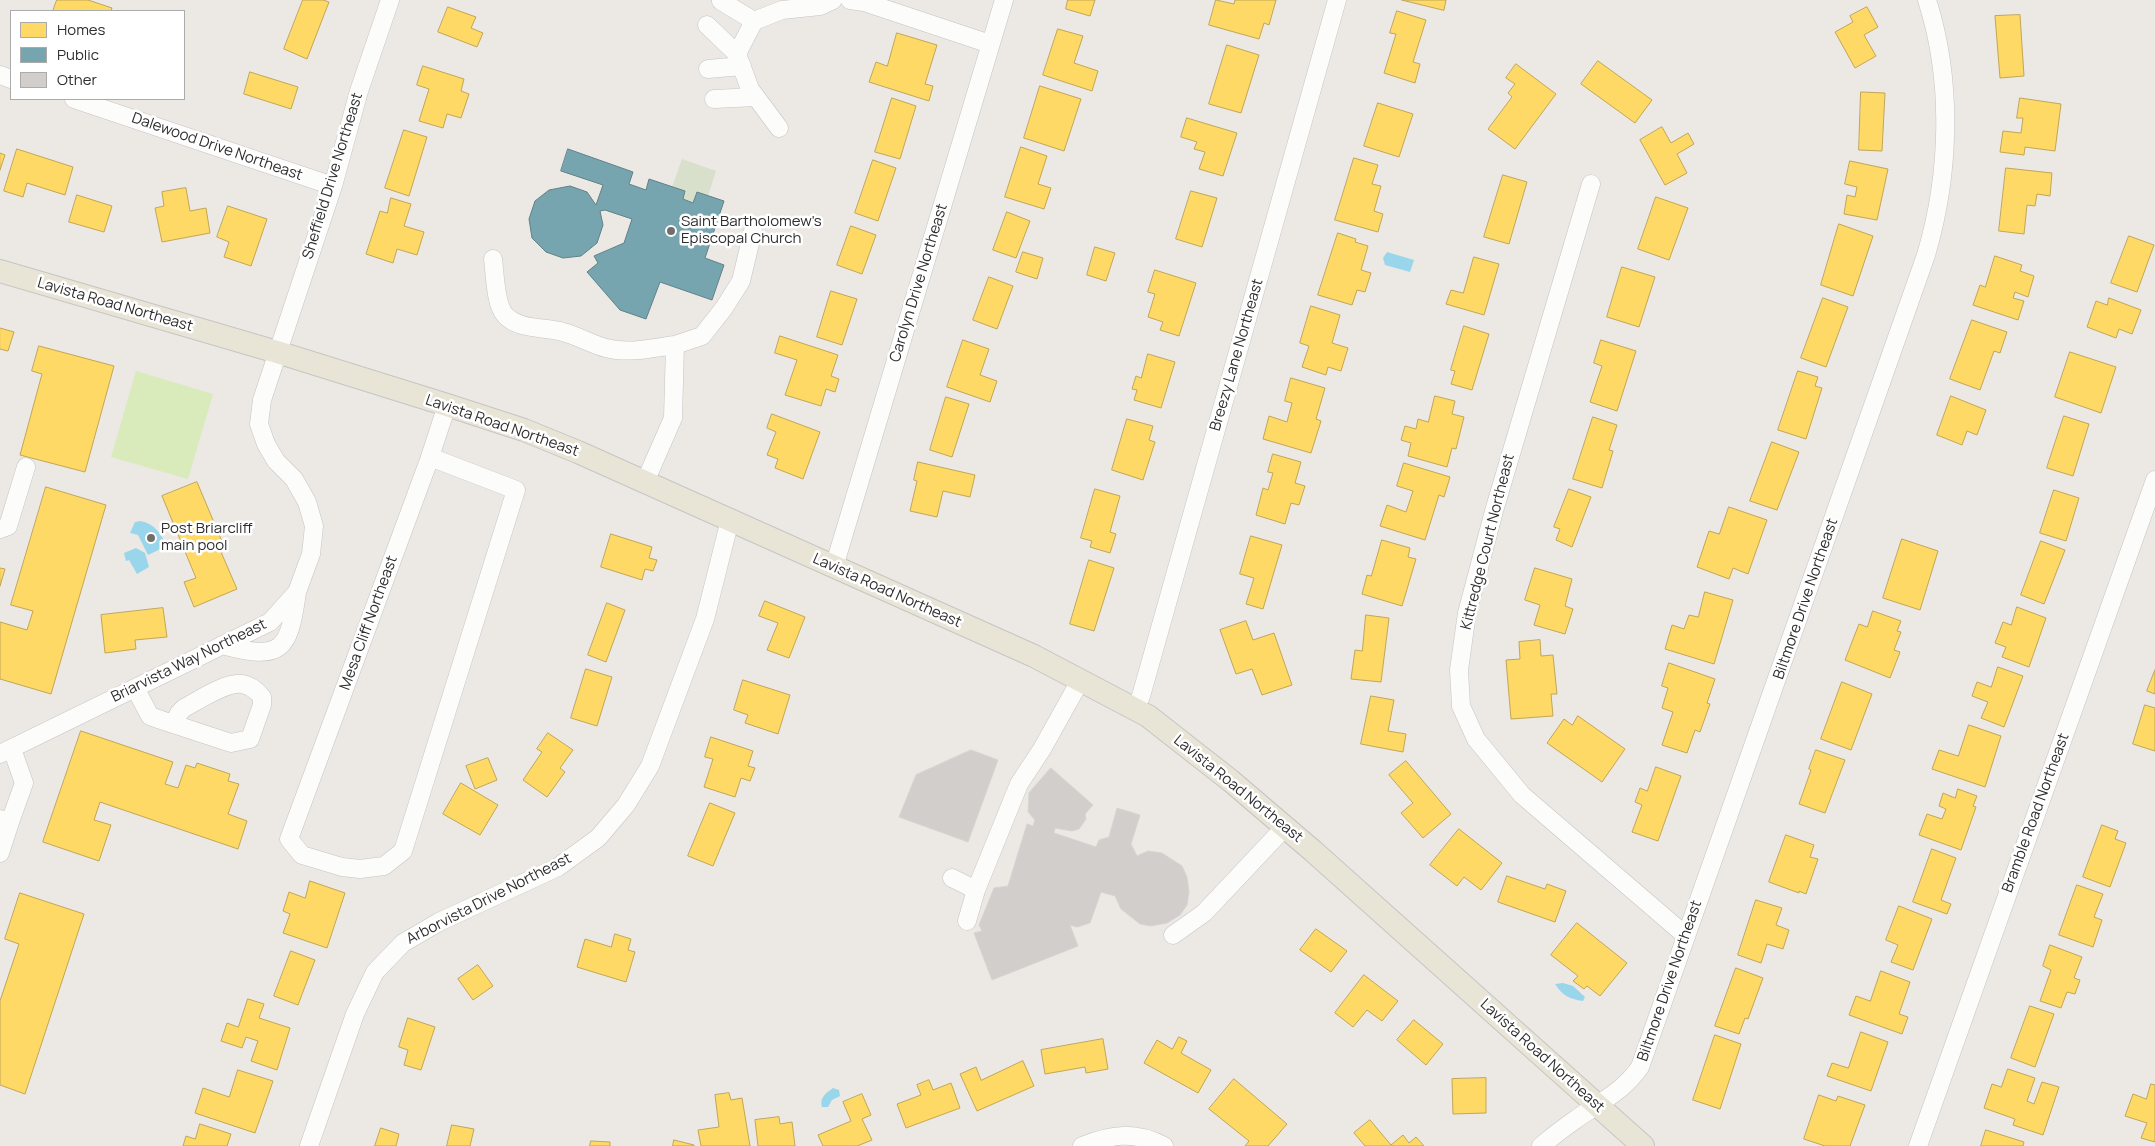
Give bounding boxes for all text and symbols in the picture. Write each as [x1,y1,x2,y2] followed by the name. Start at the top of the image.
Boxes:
[10,10,185,100] legend
[57,19,105,40] text: Homes
[57,44,99,65] text: Public
[57,69,97,90] text: Other
[299,91,367,261] street label: Sheffield Drive Northeast
[129,109,305,185] street label: Dalewood Drive Northeast
[886,202,952,364] street label: Carolyn Drive Northeast
[681,213,822,248] place label: Saint Bartholomew's Episcopal Church
[665,225,677,237] marker: Saint Bartholomew's Episcopal Church
[35,274,195,336] street label: Lavista Road Northeast
[1207,277,1267,433] street label: Breezy Lane Northeast
[423,391,581,461] street label: Lavista Road Northeast
[1457,452,1519,632] street label: Kittredge Court Northeast
[1770,516,1842,682] street label: Biltmore Drive Northeast
[161,520,252,555] place label: Post Briarcliff main pool
[145,532,157,544] marker: Post Briarcliff main pool
[810,550,964,632] street label: Lavista Road Northeast
[336,553,402,693] street label: Mesa Cliff Northeast
[108,616,270,706] street label: Briarvista Way Northeast
[1170,731,1306,847] street label: Lavista Road Northeast
[1999,731,2073,895] street label: Bramble Road Northeast
[403,849,575,949] street label: Arborvista Drive Northeast
[1634,898,1706,1064] street label: Biltmore Drive Northeast
[1476,995,1608,1117] street label: Lavista Road Northeast

